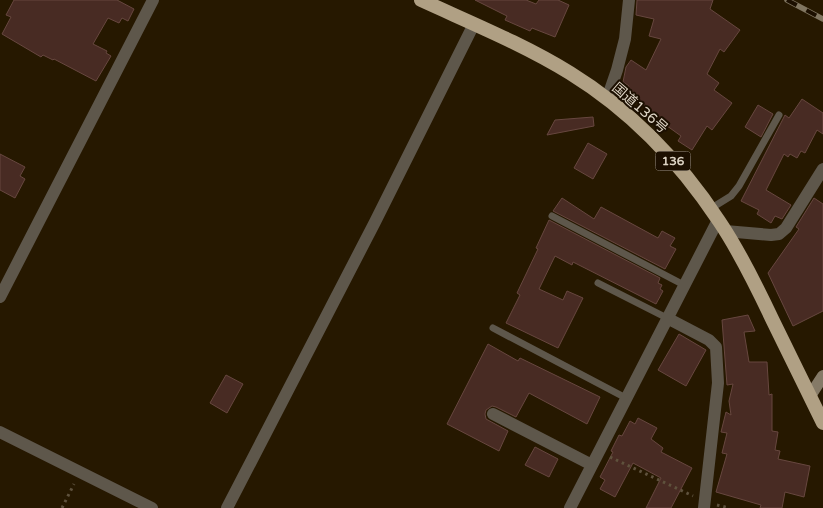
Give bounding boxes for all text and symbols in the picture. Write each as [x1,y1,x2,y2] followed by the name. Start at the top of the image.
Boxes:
[609,79,671,137] street label: 国道136号
[656,152,690,170] road number: 136

